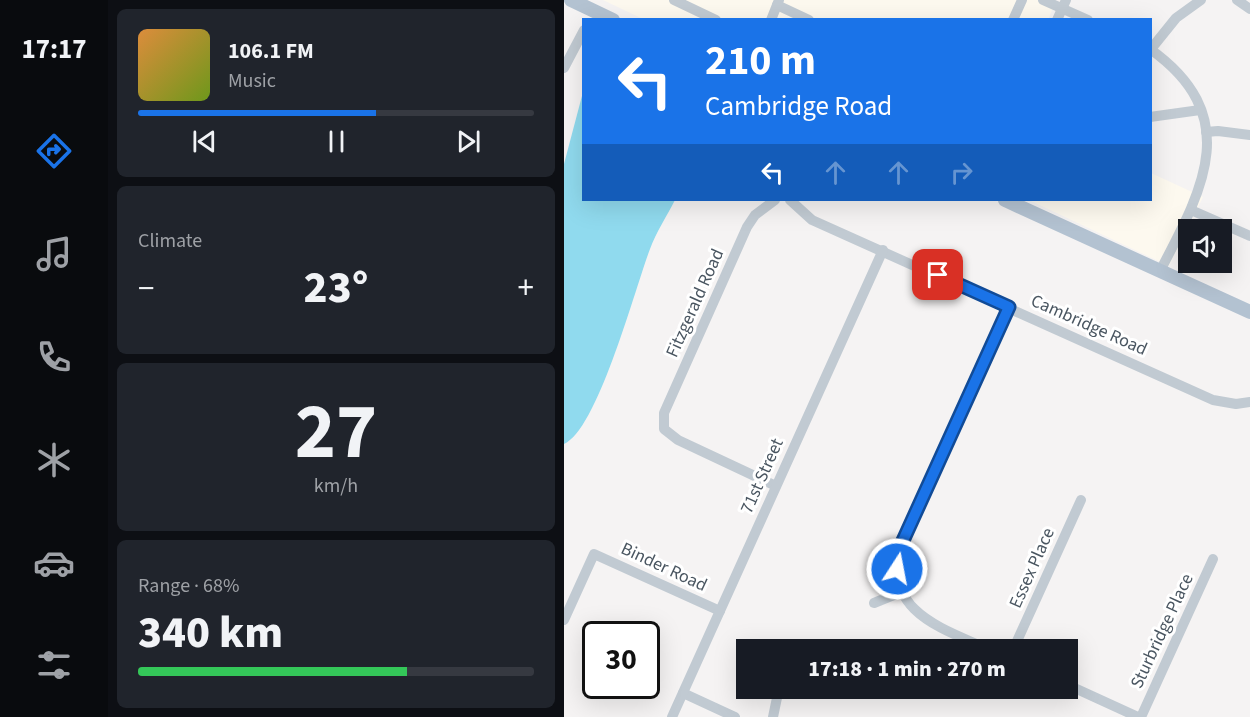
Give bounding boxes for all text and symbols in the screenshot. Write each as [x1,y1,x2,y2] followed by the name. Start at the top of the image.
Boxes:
[21,30,87,69] text: 17:17
[705,31,816,91] text: 210 m
[228,35,314,67] text: 106.1 FM
[606,42,684,120] icon: left
[228,67,276,95] text: Music
[705,87,892,126] text: Cambridge Road
[188,125,221,158] icon: previous
[320,125,353,158] icon: pause
[452,125,485,158] icon: next
[33,130,75,172] icon: directions
[756,156,789,189] icon: left
[819,156,852,189] icon: ahead
[882,156,915,189] icon: ahead
[945,156,978,189] icon: right
[1178,219,1232,273] map controls
[1178,219,1232,273] button: sound
[138,227,202,255] text: Climate
[33,233,75,275] icon: music
[660,245,730,361] street label: Fitzgerald Road
[912,249,963,300] pin
[304,256,368,320] text: 23°
[921,258,954,291] icon: arrive
[138,265,154,312] text: −
[518,265,534,312] text: +
[1027,288,1151,362] street label: Cambridge Road
[33,336,75,378] icon: phone
[295,377,377,488] text: 27
[734,434,790,518] street label: 71st Street
[33,439,75,481] icon: climate
[314,472,358,500] text: km/h
[1003,524,1061,612] street label: Essex Place
[617,536,711,598] street label: Binder Road
[865,537,929,601] position arrow
[33,542,75,584] icon: car
[1124,570,1200,692] street label: Sturbridge Place
[138,572,239,600] text: Range · 68%
[138,601,283,665] text: 340 km
[582,621,660,699] speed limit sign: 30
[33,644,75,686] icon: filters
[808,653,1006,685] text: 17:18 · 1 min · 270 m

